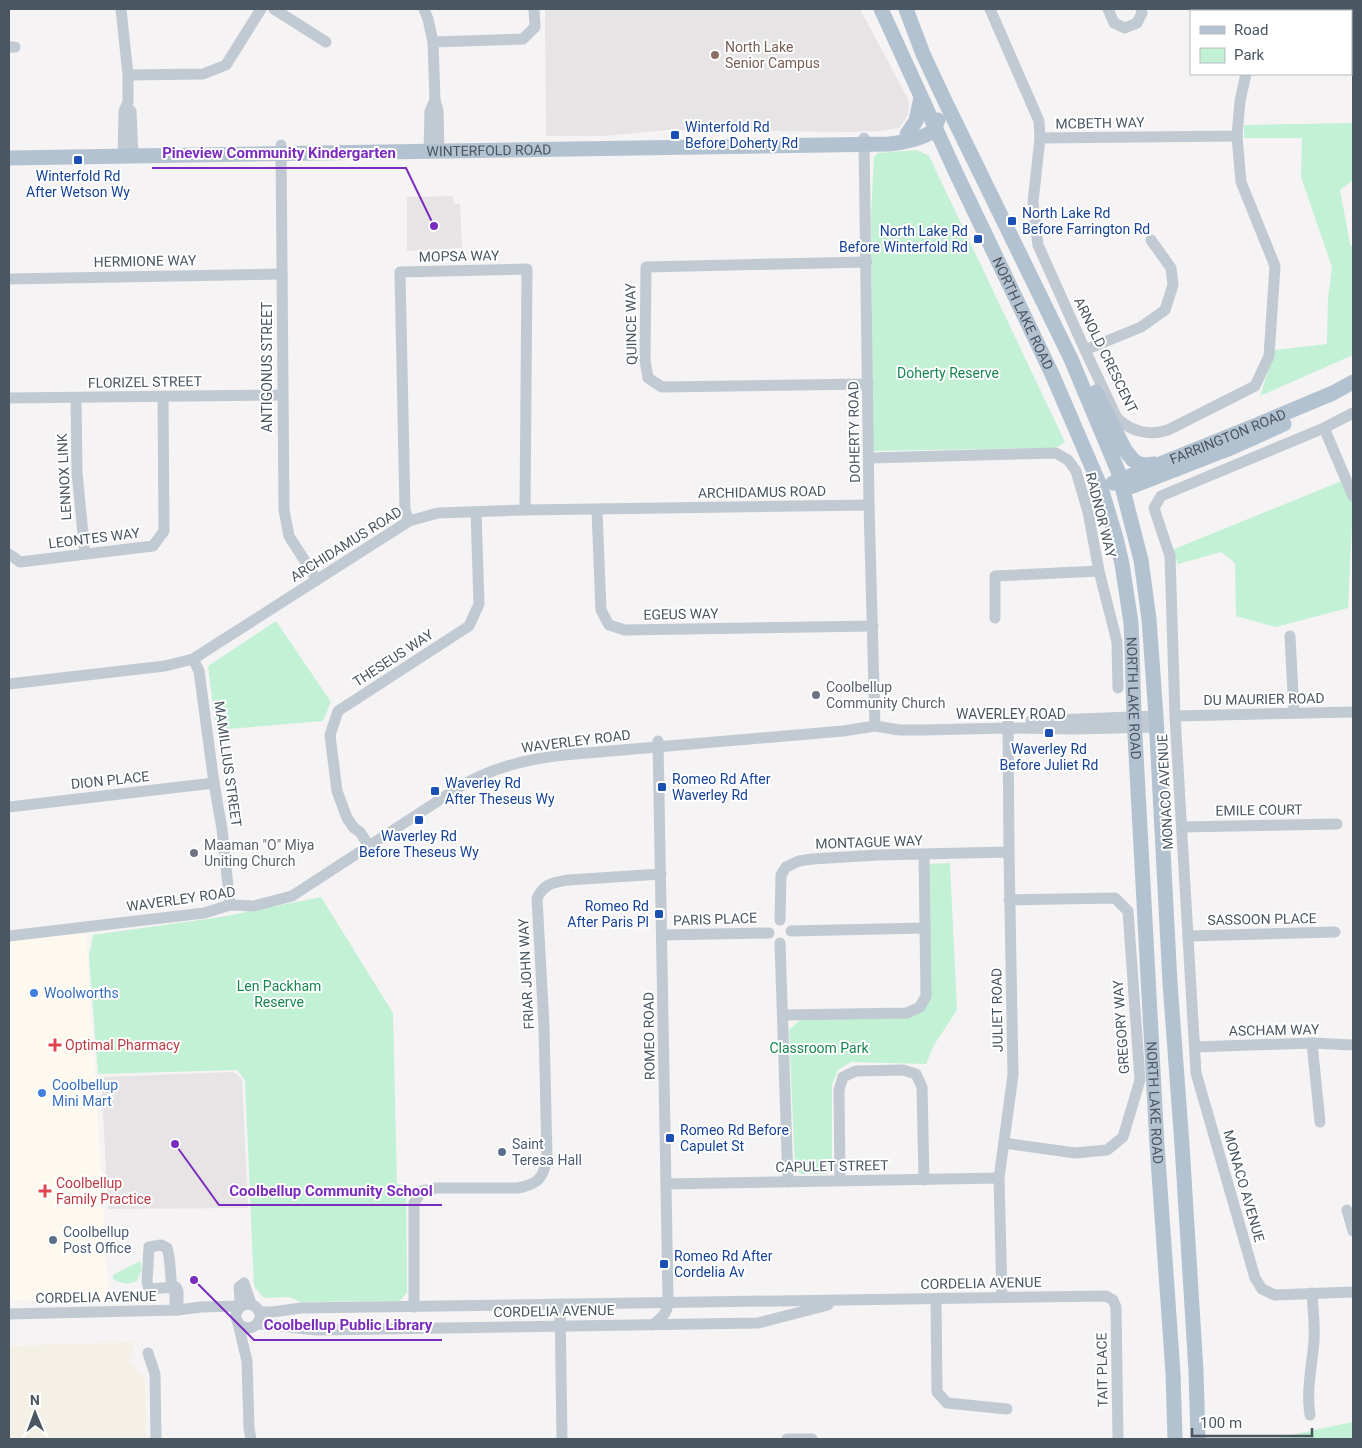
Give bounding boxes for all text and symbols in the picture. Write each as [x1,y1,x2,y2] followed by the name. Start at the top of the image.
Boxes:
[1190,10,1352,75] legend
[1234,21,1268,39] text: Road
[725,39,820,71] place label: North Lake Senior Campus
[1234,46,1265,64] text: Park
[709,49,721,61] marker: North Lake Senior Campus
[1055,114,1145,132] street label: MCBETH WAY
[685,119,798,151] place label: Winterfold Rd Before Doherty Rd
[669,129,681,141] marker: Winterfold Rd Before Doherty Rd
[152,138,406,168] callout: Pineview Community Kindergarten
[426,141,552,159] street label: WINTERFOLD ROAD
[162,144,396,162] text: Pineview Community Kindergarten
[72,154,84,166] marker: Winterfold Rd After Wetson Wy
[26,168,130,200] place label: Winterfold Rd After Wetson Wy
[1022,205,1150,237] place label: North Lake Rd Before Farrington Rd
[1006,215,1018,227] marker: North Lake Rd Before Farrington Rd
[839,223,968,255] place label: North Lake Rd Before Winterfold Rd
[972,233,984,245] marker: North Lake Rd Before Winterfold Rd
[419,247,500,265] street label: MOPSA WAY
[94,252,197,270] street label: HERMIONE WAY
[989,254,1057,372] street label: NORTH LAKE ROAD
[622,282,640,365] street label: QUINCE WAY
[1071,295,1141,416] street label: ARNOLD CRESCENT
[259,301,275,432] street label: ANTIGONUS STREET
[897,365,999,381] park label: Doherty Reserve
[88,373,203,391] street label: FLORIZEL STREET
[845,381,863,483] street label: DOHERTY ROAD
[1167,406,1288,467] street label: FARRINGTON ROAD
[54,433,74,521] street label: LENNOX LINK
[1083,471,1120,560] street label: RADNOR WAY
[698,483,826,501] street label: ARCHIDAMUS ROAD
[287,503,405,585] street label: ARCHIDAMUS ROAD
[47,524,141,552] street label: LEONTES WAY
[643,605,719,623] street label: EGEUS WAY
[350,626,437,690] street label: THESEUS WAY
[1124,636,1144,760] street label: NORTH LAKE ROAD
[826,679,945,711] place label: Coolbellup Community Church
[810,689,822,701] marker: Coolbellup Community Church
[1203,690,1325,708] street label: DU MAURIER ROAD
[211,700,245,829] street label: MAMILLIUS STREET
[956,706,1066,722] street label: WAVERLEY ROAD
[520,726,632,756] street label: WAVERLEY ROAD
[1043,727,1055,739] marker: Waverley Rd Before Juliet Rd
[1154,734,1176,850] street label: MONACO AVENUE
[1000,741,1098,773] place label: Waverley Rd Before Juliet Rd
[70,768,150,792] street label: DION PLACE
[672,771,771,803] place label: Romeo Rd After Waverley Rd
[445,775,555,807] place label: Waverley Rd After Theseus Wy
[656,781,668,793] marker: Romeo Rd After Waverley Rd
[429,785,441,797] marker: Waverley Rd After Theseus Wy
[1215,801,1303,819] street label: EMILE COURT
[413,814,425,826] marker: Waverley Rd Before Theseus Wy
[359,828,479,860] place label: Waverley Rd Before Theseus Wy
[815,832,924,852] street label: MONTAGUE WAY
[204,837,314,869] place label: Maaman "O" Miya Uniting Church
[188,847,200,859] marker: Maaman "O" Miya Uniting Church
[125,883,237,915] street label: WAVERLEY ROAD
[567,898,649,930] place label: Romeo Rd After Paris Pl
[653,908,665,920] marker: Romeo Rd After Paris Pl
[673,910,757,928] street label: PARIS PLACE
[1207,910,1317,928] street label: SASSOON PLACE
[515,917,537,1030] street label: FRIAR JOHN WAY
[988,968,1006,1052] street label: JULIET ROAD
[237,978,321,1010] park label: Len Packham Reserve
[1110,979,1132,1075] street label: GREGORY WAY
[44,985,119,1001] place label: Woolworths
[28,987,40,999] marker: Woolworths
[640,992,658,1080] street label: ROMEO ROAD
[1229,1021,1320,1039] street label: ASCHAM WAY
[65,1037,180,1053] place label: Optimal Pharmacy
[49,1039,61,1051] marker: Optimal Pharmacy
[769,1040,869,1056] park label: Classroom Park
[1143,1041,1166,1165] street label: NORTH LAKE ROAD
[52,1077,118,1109] place label: Coolbellup Mini Mart
[36,1087,48,1099] marker: Coolbellup Mini Mart
[680,1122,789,1154] place label: Romeo Rd Before Capulet St
[1220,1128,1268,1244] street label: MONACO AVENUE
[664,1132,676,1144] marker: Romeo Rd Before Capulet St
[512,1136,582,1168] place label: Saint Teresa Hall
[496,1146,508,1158] marker: Saint Teresa Hall
[775,1157,889,1175] street label: CAPULET STREET
[56,1175,151,1207] place label: Coolbellup Family Practice
[219,1175,442,1205] callout: Coolbellup Community School
[229,1182,433,1200] text: Coolbellup Community School
[38,1184,52,1198] marker: Coolbellup Family Practice
[63,1224,131,1256] place label: Coolbellup Post Office
[47,1234,59,1246] marker: Coolbellup Post Office
[674,1248,773,1280] place label: Romeo Rd After Cordelia Av
[658,1258,670,1270] marker: Romeo Rd After Cordelia Av
[920,1274,1042,1292] street label: CORDELIA AVENUE
[35,1288,157,1306] street label: CORDELIA AVENUE
[493,1302,615,1320] street label: CORDELIA AVENUE
[254,1310,442,1340] callout: Coolbellup Public Library
[264,1316,433,1334] text: Coolbellup Public Library
[1093,1332,1111,1408] street label: TAIT PLACE
[10,1388,60,1438] north arrow
[30,1392,40,1408] text: N
[1192,1406,1312,1438] scale bar
[1200,1414,1242,1432] text: 100 m

